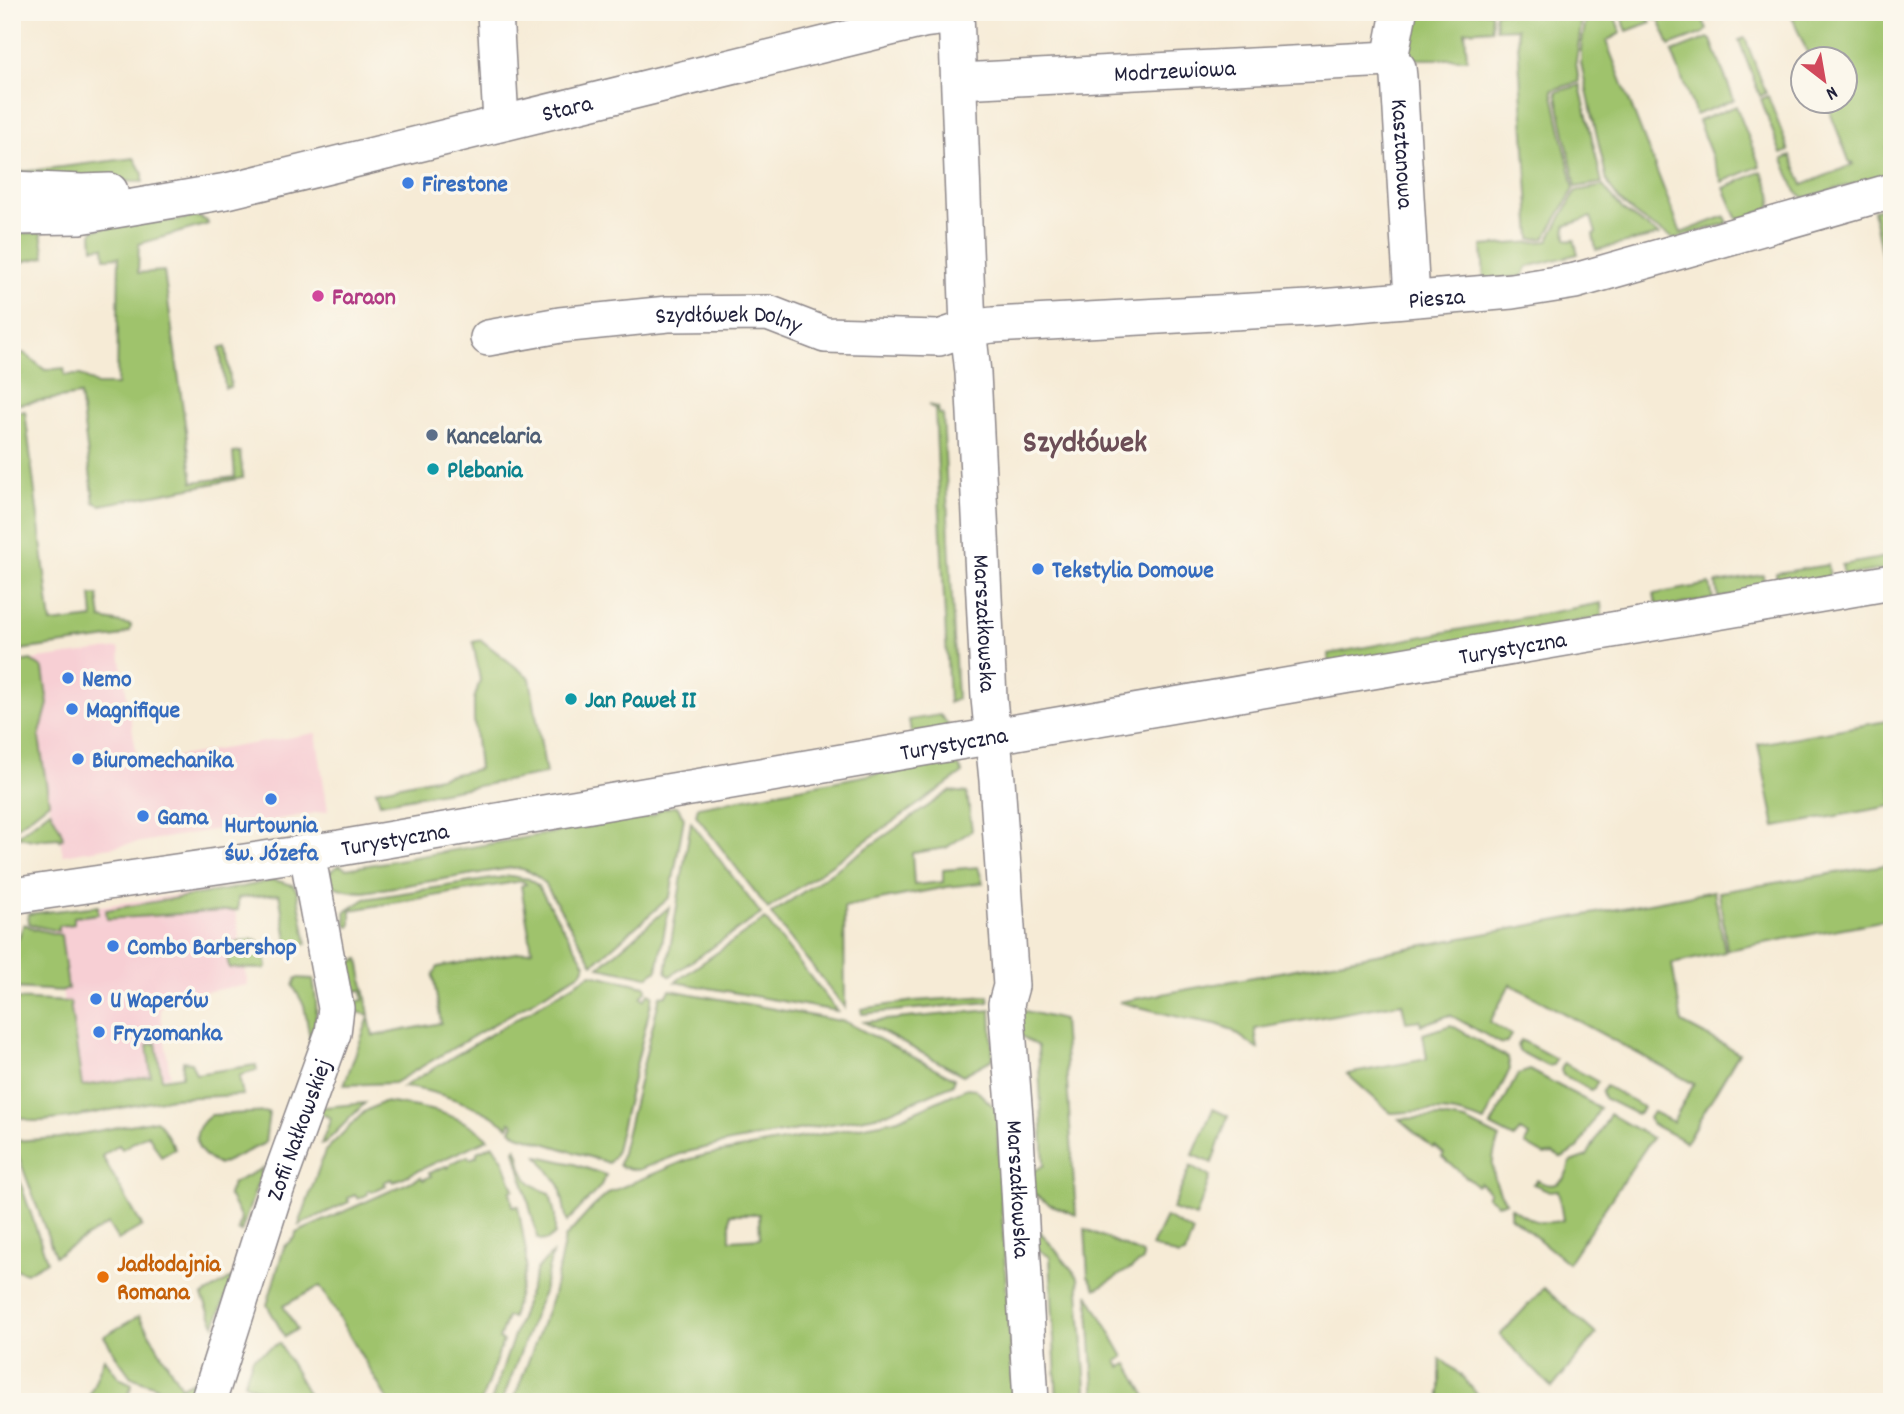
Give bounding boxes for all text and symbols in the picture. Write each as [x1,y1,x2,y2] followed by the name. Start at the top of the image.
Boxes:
[1788,46,1858,116] north arrow
[1113,53,1237,93] street label: Modrzewiowa
[1820,78,1842,106] text: N
[539,88,597,133] street label: Stara
[1380,98,1421,211] street label: Kasztanowa
[422,169,508,203] place label: Firestone
[400,175,416,191] marker: Firestone
[1407,281,1467,320] street label: Piesza
[332,282,396,316] place label: Faraon
[310,288,326,304] marker: Faraon
[654,299,807,345] street label: Szydłówek Dolny
[446,421,542,455] place label: Kancelaria
[1023,422,1147,468] district label: Szydłówek
[424,427,440,443] marker: Kancelaria
[447,455,523,489] place label: Plebania
[425,461,441,477] marker: Plebania
[962,554,1003,694] street label: Marszałkowska
[1052,555,1214,589] place label: Tekstylia Domowe
[1030,561,1046,577] marker: Tekstylia Domowe
[1457,624,1570,676] street label: Turystyczna
[82,664,132,698] place label: Nemo
[60,670,76,686] marker: Nemo
[585,685,697,719] place label: Jan Paweł II
[563,691,579,707] marker: Jan Paweł II
[86,695,180,729] place label: Magnifique
[64,701,80,717] marker: Magnifique
[898,720,1011,772] street label: Turystyczna
[92,745,234,779] place label: Biuromechanika
[70,751,86,767] marker: Biuromechanika
[263,791,279,807] marker: Hurtownia św. Józefa
[157,802,209,836] place label: Gama
[135,808,151,824] marker: Gama
[224,810,319,872] place label: Hurtownia św. Józefa
[339,816,452,867] street label: Turystyczna
[127,932,297,966] place label: Combo Barbershop
[105,938,121,954] marker: Combo Barbershop
[110,985,209,1019] place label: U Waperów
[88,991,104,1007] marker: U Waperów
[113,1018,223,1052] place label: Fryzomanka
[91,1024,107,1040] marker: Fryzomanka
[259,1055,342,1206] street label: Zofii Nałkowskiej
[995,1119,1037,1260] street label: Marszałkowska
[117,1249,221,1311] place label: Jadłodajnia Romana
[95,1269,111,1285] marker: Jadłodajnia Romana

